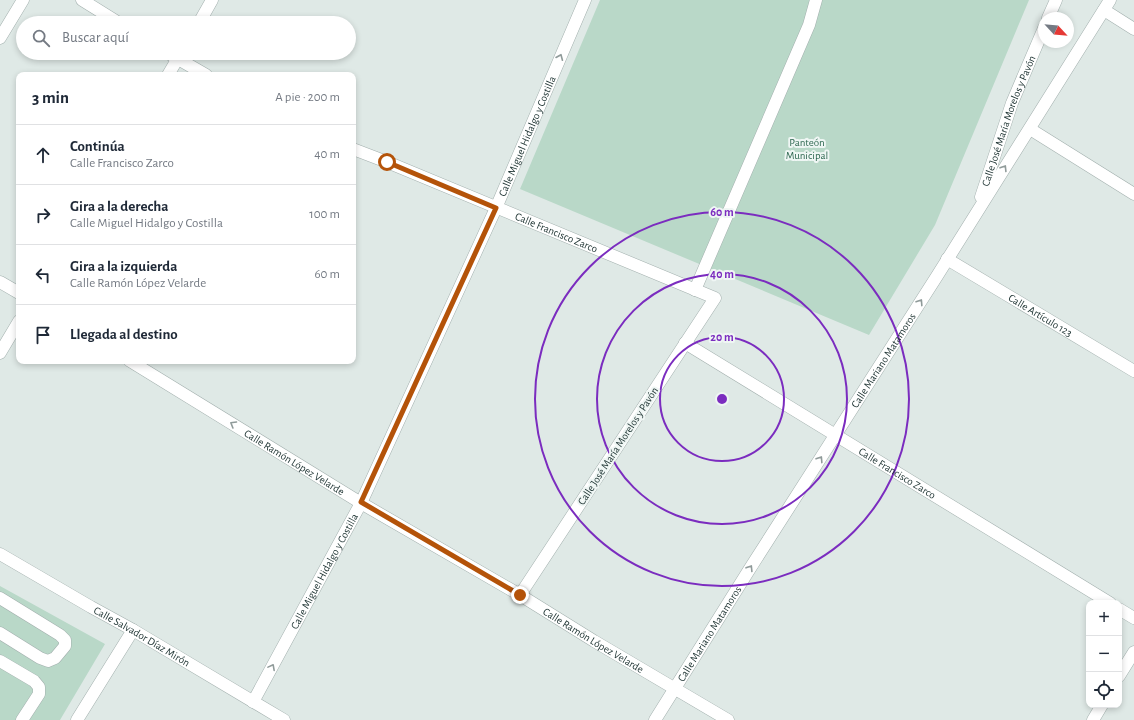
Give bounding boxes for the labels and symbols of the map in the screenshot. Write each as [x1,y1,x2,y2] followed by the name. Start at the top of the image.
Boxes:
[1038,12,1074,48] north arrow
[556,53,564,60] one-way arrow
[979,54,1037,187] street label: Calle José María Morelos y Pavón
[496,74,557,198] street label: Calle Miguel Hidalgo y Costilla
[786,137,828,161] park label: Panteón Municipal
[378,153,396,171] route start
[1000,165,1007,172] one-way arrow
[710,206,734,218] text: 60 m
[514,210,599,254] street label: Calle Francisco Zarco
[710,268,734,280] text: 40 m
[1007,292,1075,339] street label: Calle Artículo 123
[915,299,923,306] one-way arrow
[849,311,917,410] street label: Calle Mariano Matamoros
[710,331,734,343] text: 20 m
[576,385,660,507] street label: Calle José María Morelos y Pavón
[715,392,729,406] centre of rings
[230,421,237,429] one-way arrow
[242,427,346,497] street label: Calle Ramón López Velarde
[857,445,938,501] street label: Calle Francisco Zarco
[815,456,822,463] one-way arrow
[288,511,360,631] street label: Calle Miguel Hidalgo y Costilla
[745,565,753,572] one-way arrow
[675,584,743,683] street label: Calle Mariano Matamoros
[511,586,529,604] route end
[92,604,192,668] street label: Calle Salvador Díaz Mirón
[541,605,646,675] street label: Calle Ramón López Velarde
[267,664,275,672] one-way arrow

